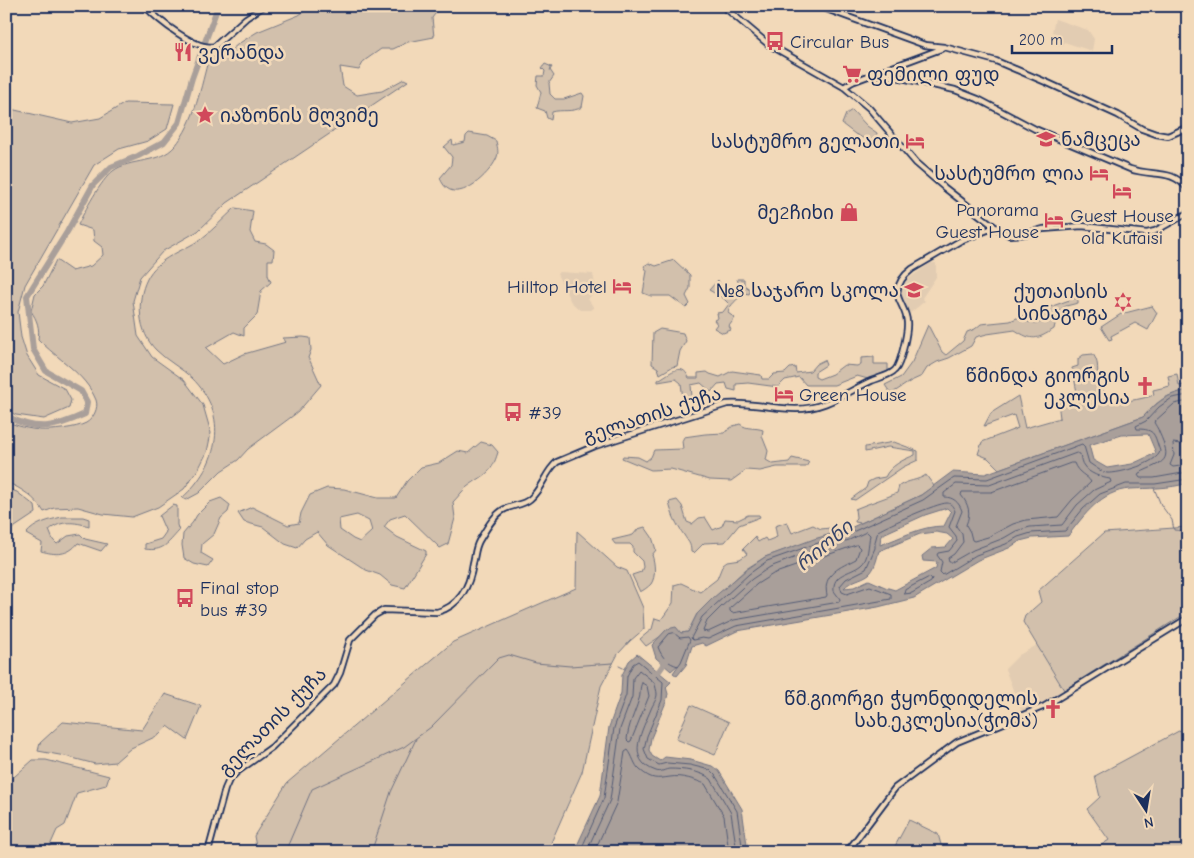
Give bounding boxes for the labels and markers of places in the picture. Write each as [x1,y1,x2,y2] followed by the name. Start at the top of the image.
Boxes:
[764,30,786,52] bus stop icon: Circular Bus
[790,31,889,53] place label: Circular Bus
[172,41,194,63] restaurant icon: ვერანდა
[198,42,285,65] place label: ვერანდა
[841,63,863,85] supermarket icon: ფემილი ფუდ
[867,64,999,87] place label: ფემილი ფუდ
[194,104,216,126] place icon: იაზონის მღვიმე
[220,105,379,128] place label: იაზონის მღვიმე
[1035,128,1057,150] school or university icon: ნამცეცა
[1061,129,1141,151] place label: ნამცეცა
[904,130,926,152] hotel icon: სასტუმრო გელათი
[711,131,900,154] place label: სასტუმრო გელათი
[1088,162,1110,184] hotel icon: სასტუმრო ლია
[934,163,1084,186] place label: სასტუმრო ლია
[1111,180,1133,202] hotel icon: Guest House old Kutaisi
[936,199,1039,243] place label: Panorama Guest House
[838,201,860,223] shop icon: მე2ჩიხი
[757,202,834,224] place label: მე2ჩიხი
[1070,205,1174,249] place label: Guest House old Kutaisi
[1043,209,1065,231] hotel icon: Panorama Guest House
[611,275,633,297] hotel icon: Hilltop Hotel
[507,276,607,298] place label: Hilltop Hotel
[903,279,925,301] school or university icon: №8 საჯარო სკოლა
[715,280,899,303] place label: №8 საჯარო სკოლა
[1013,281,1108,325] place label: ქუთაისის სინაგოგა
[1112,291,1134,313] synagogue icon: ქუთაისის სინაგოგა
[966,365,1130,410] place label: წმინდა გიორგის ეკლესია
[1134,375,1156,397] church icon: წმინდა გიორგის ეკლესია
[773,383,795,405] hotel icon: Green House
[799,384,907,406] place label: Green House
[502,401,524,423] bus stop icon: #39
[528,402,562,424] place label: #39
[200,577,279,621] place label: Final stop bus #39
[174,587,196,609] bus stop icon: Final stop bus #39
[784,688,1038,733] place label: წმ.გიორგი ჭყონდიდელის სახ.ეკლესია(ჭომა)
[1042,698,1064,720] church icon: წმ.გიორგი ჭყონდიდელის სახ.ეკლესია(ჭომა)

